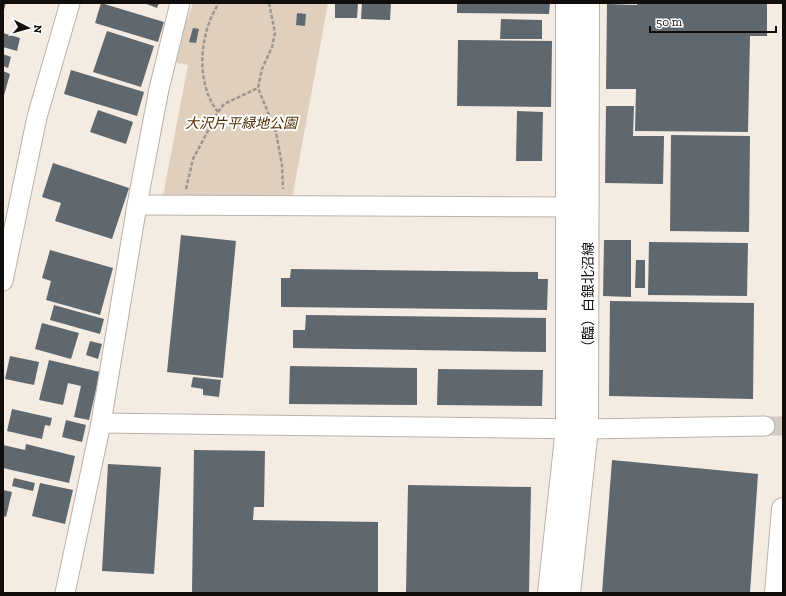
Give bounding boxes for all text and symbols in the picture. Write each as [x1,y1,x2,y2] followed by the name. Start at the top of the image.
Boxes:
[8,8,48,48] north arrow
[650,8,776,34] scale bar
[656,15,683,29] text: 50 m
[30,24,44,34] text: N
[185,115,299,132] park label: 大沢片平緑地公園
[580,242,597,354] street label: （臨）白銀北沼線

